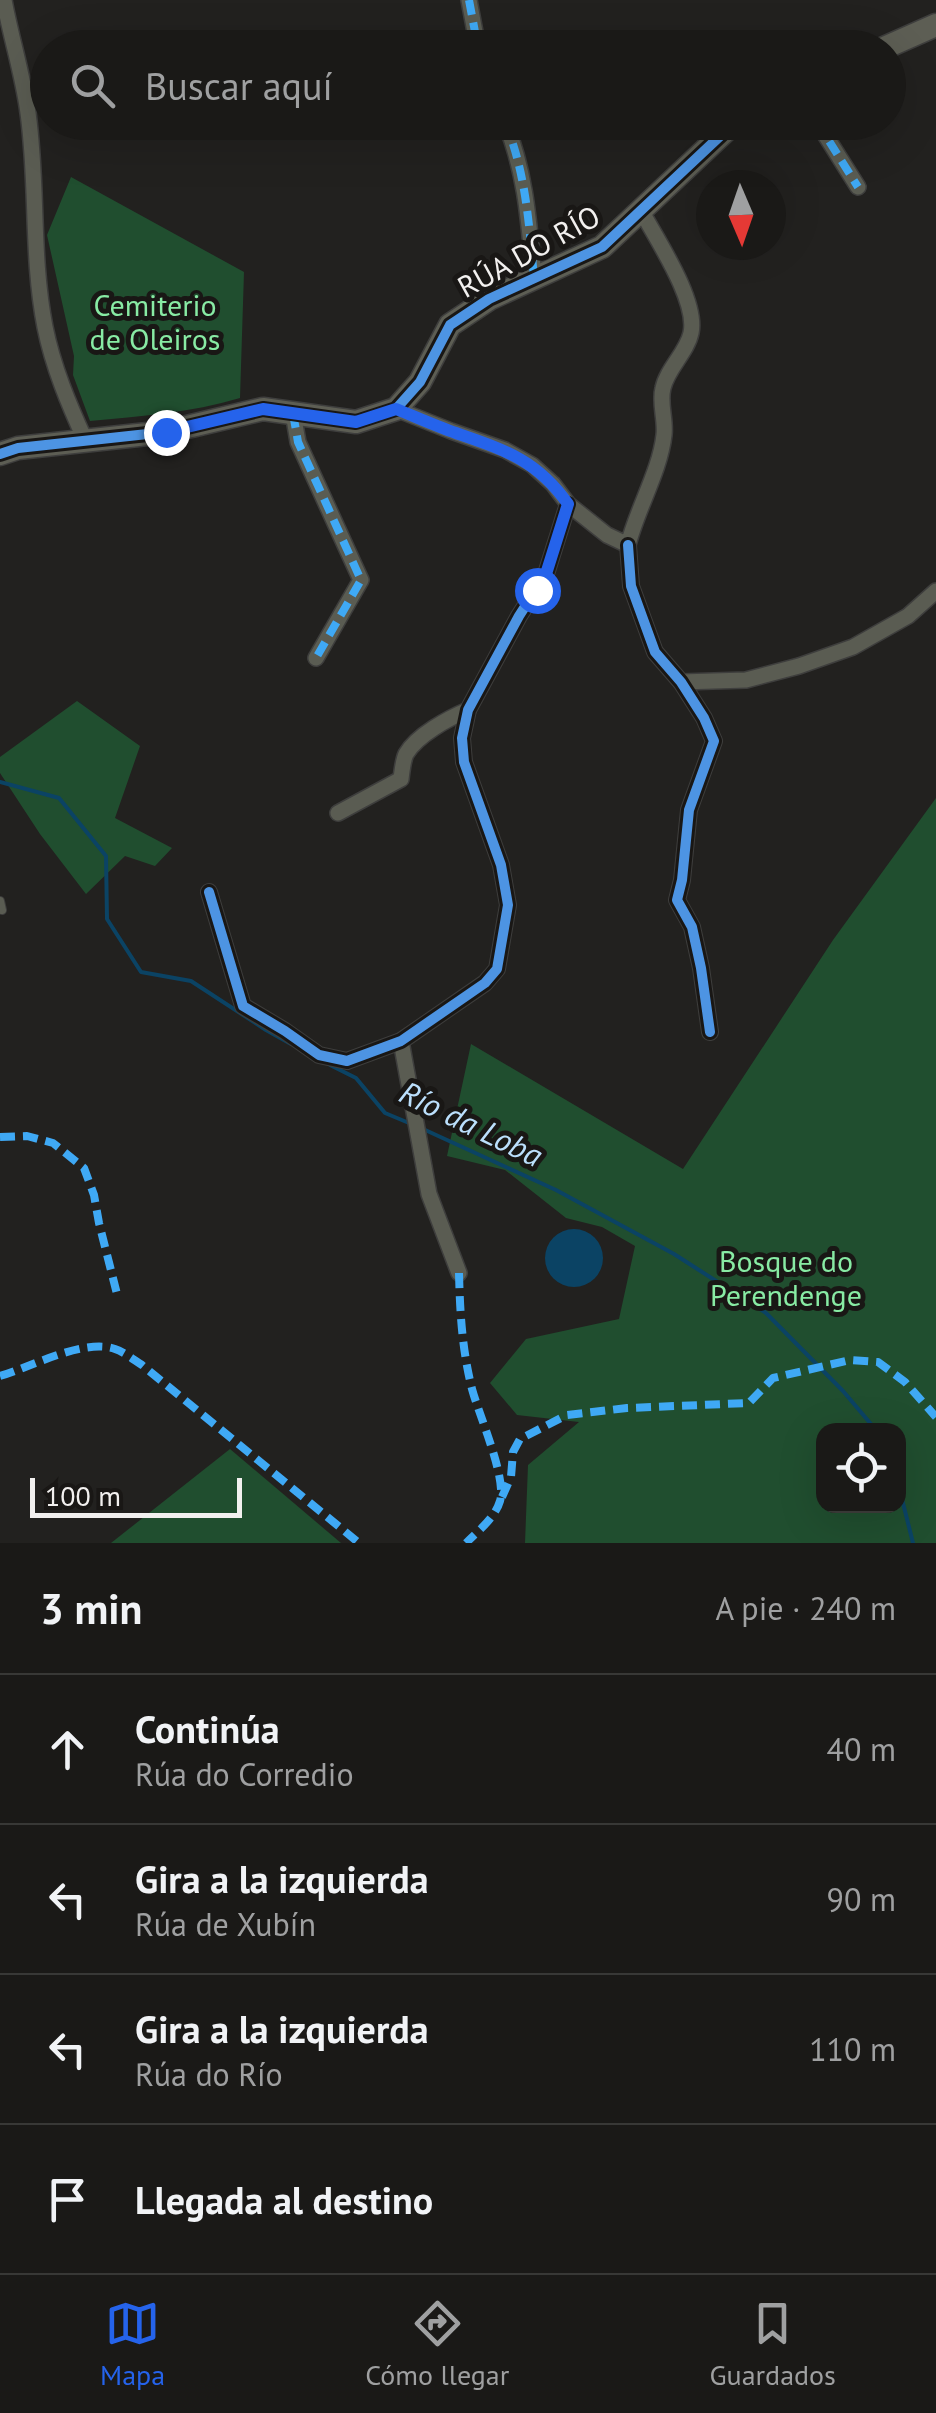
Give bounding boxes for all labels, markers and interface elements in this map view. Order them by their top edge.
search box [30,30,906,140]
icon: search [65,58,120,113]
text: Buscar aquí [145,61,333,110]
north arrow [696,170,786,260]
street label: RÚA DO RÍO [450,196,606,306]
park label: Cemiterio de Oleiros [90,285,220,358]
route end [144,410,190,456]
route start [515,568,561,614]
water label: Río da Loba [393,1071,550,1176]
park label: Bosque do Perendenge [710,1241,862,1314]
map controls [816,1423,906,1513]
button: locate [816,1423,906,1513]
scale bar [30,1473,242,1518]
text: 100 m [45,1477,121,1514]
text: 3 min [40,1581,142,1636]
text: A pie · 240 m [715,1587,896,1629]
text: Continúa [135,1704,279,1753]
icon: ahead [40,1722,95,1777]
text: 40 m [827,1728,896,1770]
text: Rúa do Corredio [135,1753,354,1795]
text: Gira a la izquierda [135,1854,429,1903]
icon: left [40,1872,95,1927]
text: 90 m [827,1878,896,1920]
text: Rúa de Xubín [135,1903,316,1945]
text: Gira a la izquierda [135,2004,429,2053]
icon: left [40,2022,95,2077]
text: 110 m [809,2028,896,2070]
text: Rúa do Río [135,2053,283,2095]
icon: arrive [40,2172,95,2227]
text: Llegada al destino [135,2175,433,2224]
tab: Mapa [100,2296,165,2393]
tab: Cómo llegar [365,2296,509,2393]
tab: Guardados [709,2296,836,2393]

